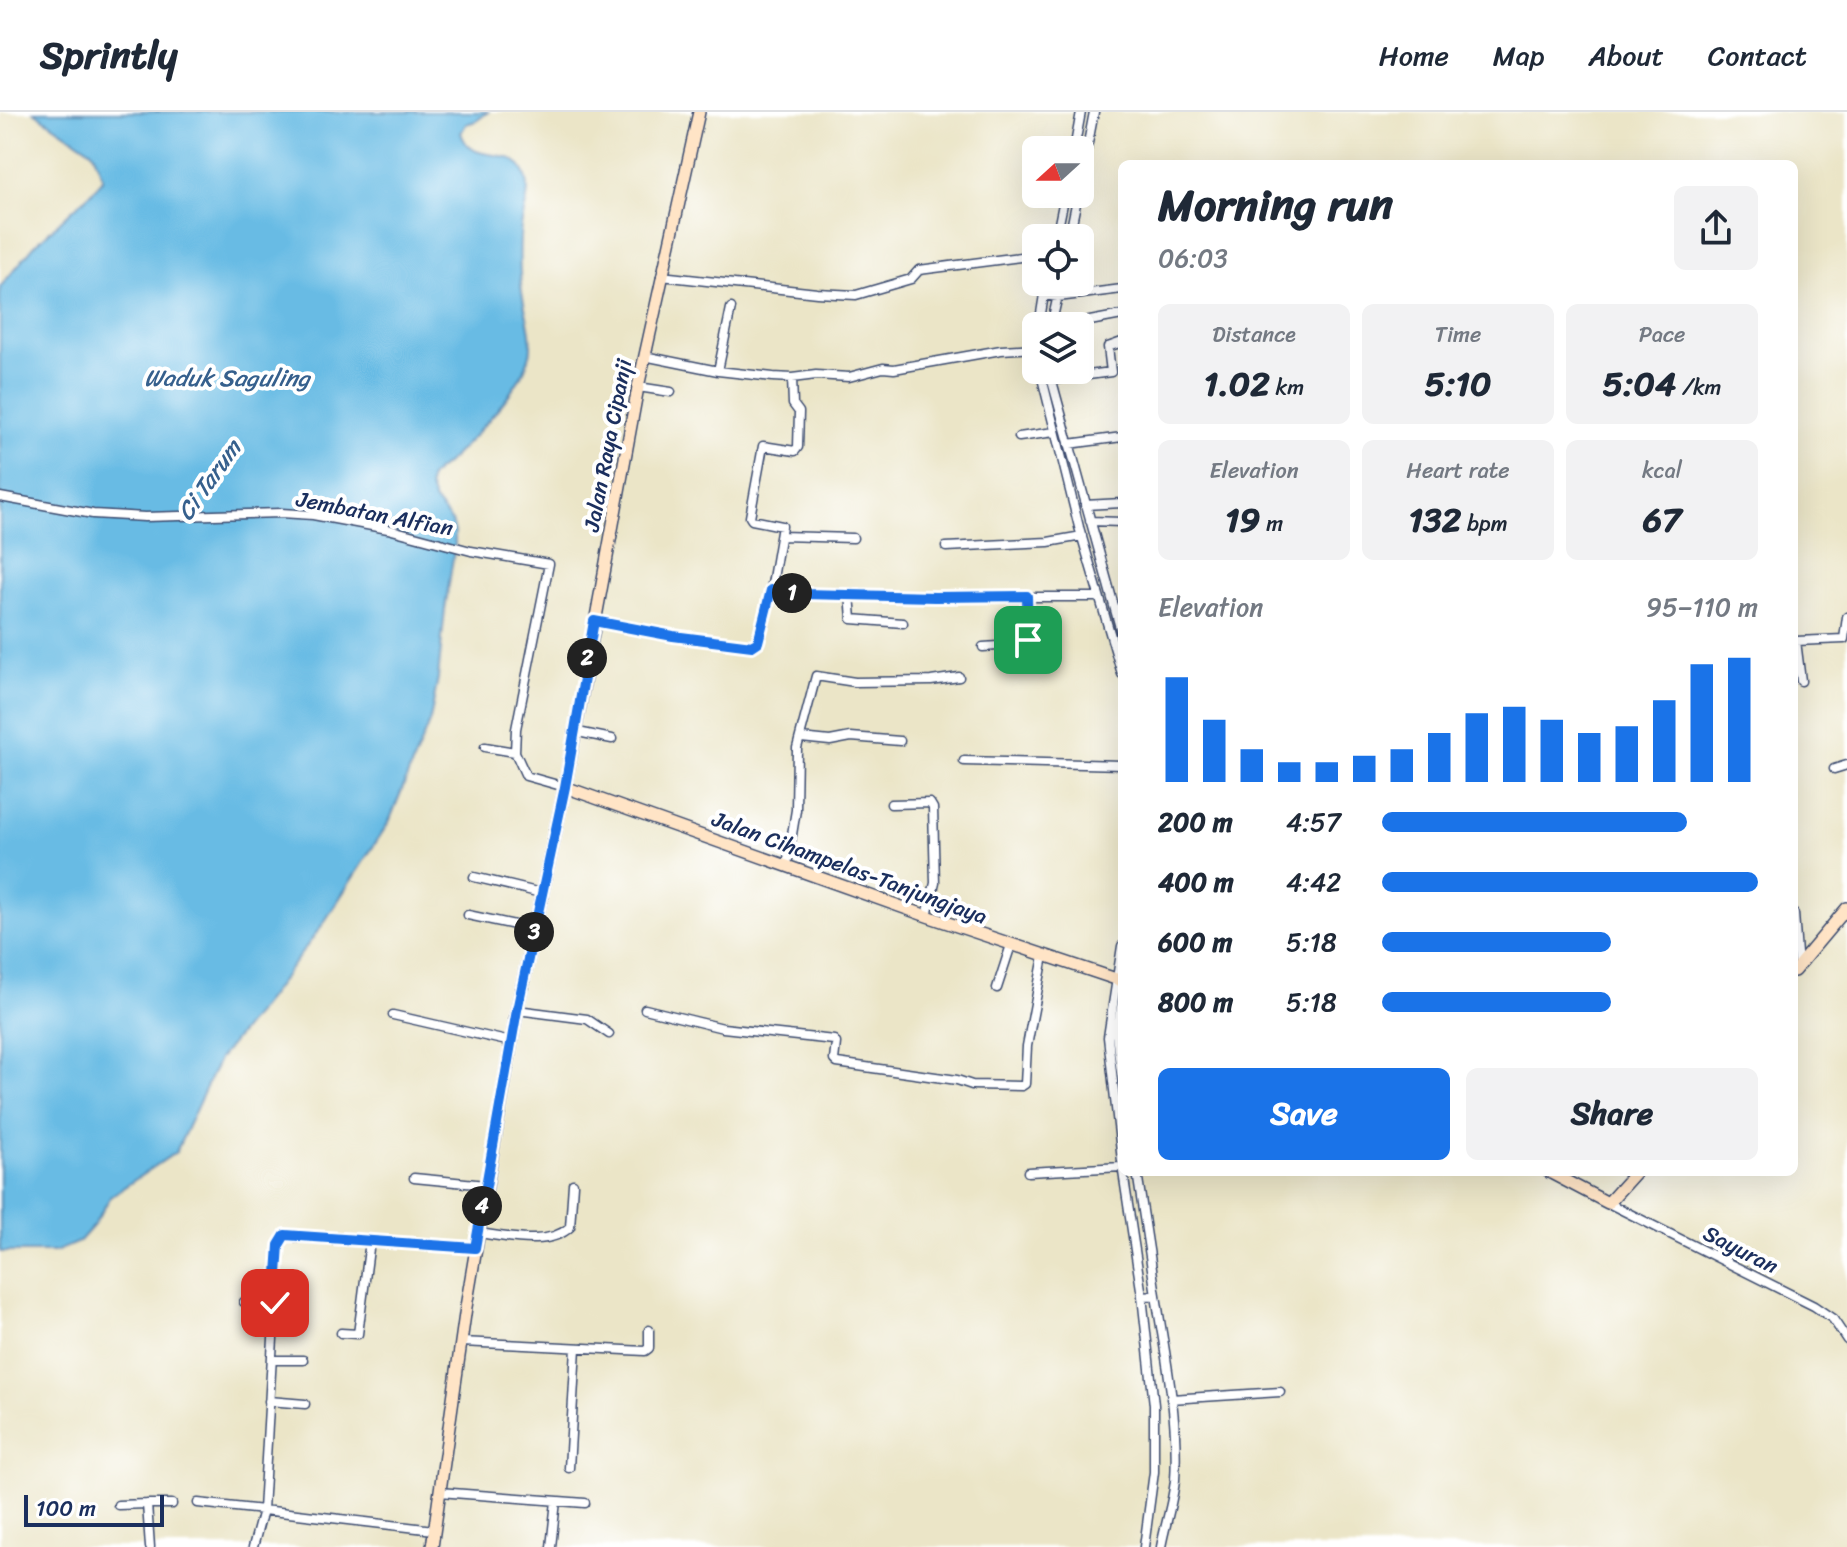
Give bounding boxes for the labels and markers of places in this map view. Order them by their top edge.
pin: 1 [772,573,812,613]
pin [994,606,1062,674]
pin: 2 [567,638,607,678]
pin: 3 [514,912,554,952]
pin: 4 [462,1186,502,1226]
pin [241,1269,309,1337]

